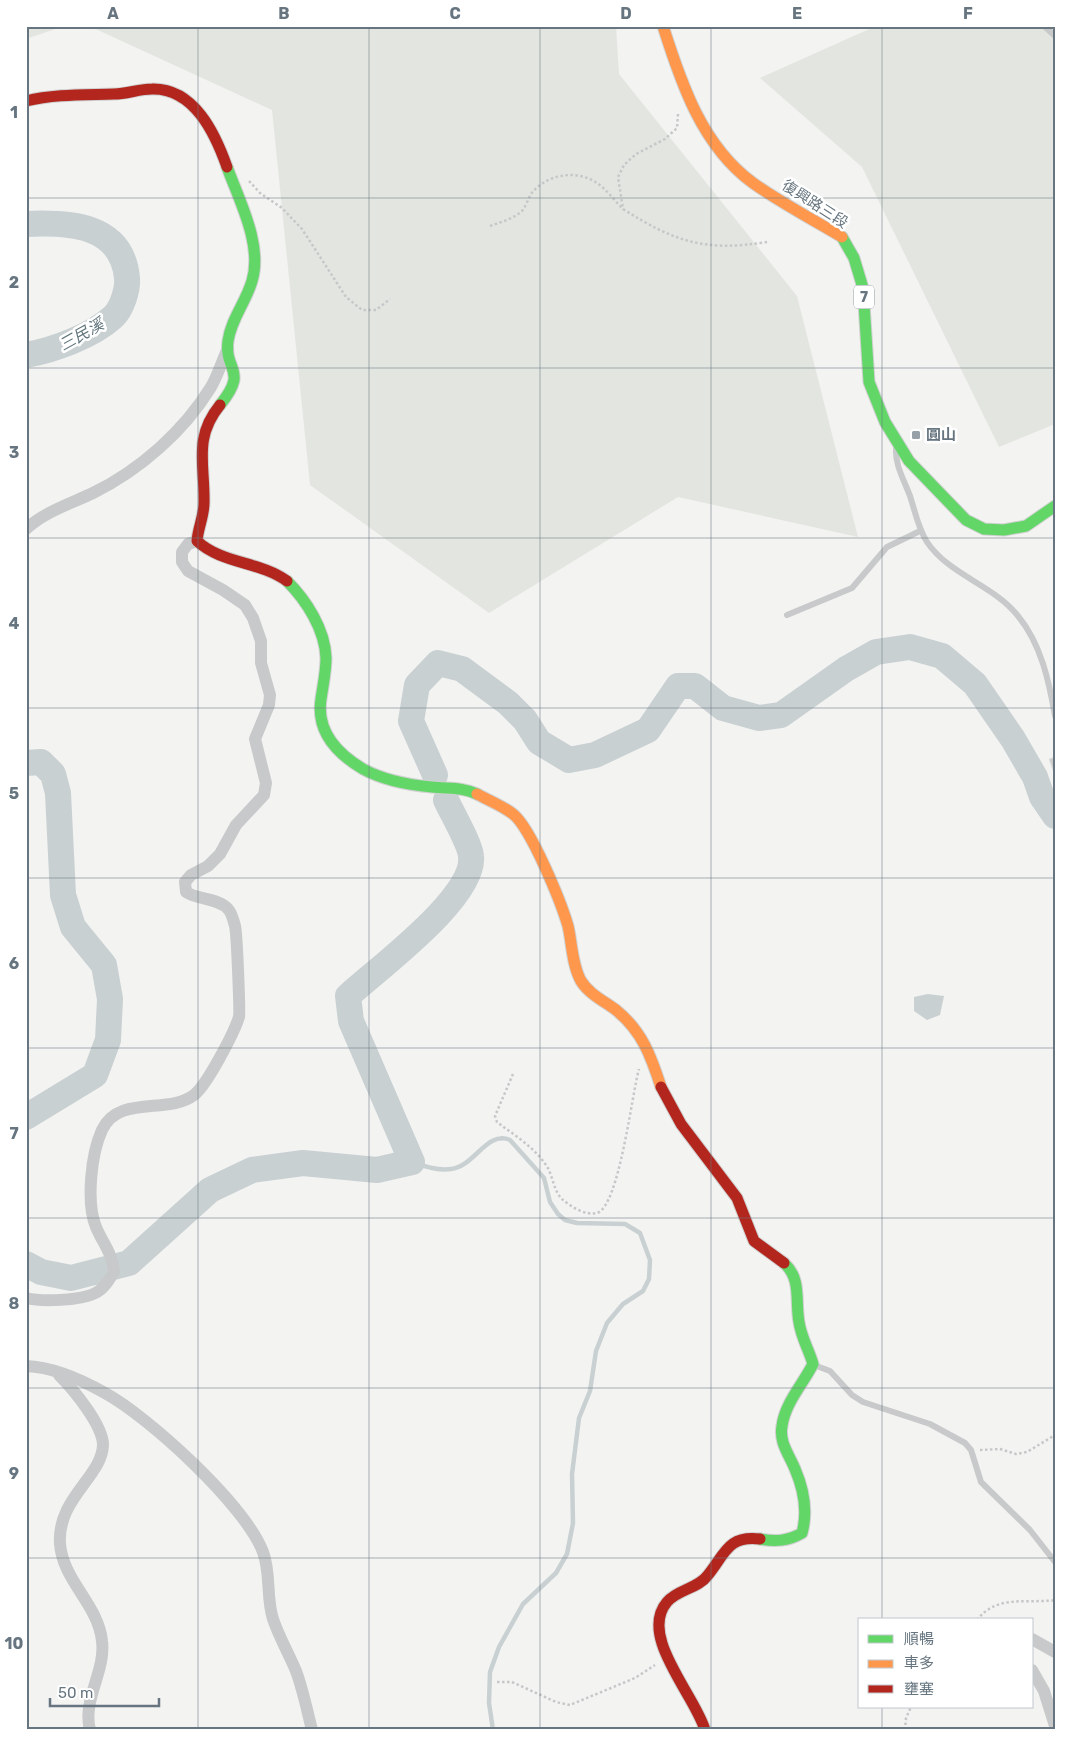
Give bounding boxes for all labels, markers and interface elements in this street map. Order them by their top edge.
text: A [107,4,119,23]
text: B [278,4,290,23]
text: C [449,4,461,23]
text: D [620,4,632,23]
text: E [792,4,802,23]
text: F [963,4,973,23]
text: 1 [10,103,18,122]
street label: 復興路三段 [779,176,851,232]
text: 2 [9,273,19,292]
road number: 7 [854,286,874,308]
water label: 三民溪 [56,314,109,354]
place label: 圓山 [926,426,956,444]
marker: 圓山 [910,429,922,441]
text: 3 [9,443,19,462]
text: 4 [9,614,20,633]
text: 5 [9,784,19,803]
text: 6 [9,954,19,973]
text: 7 [9,1124,19,1143]
text: 8 [9,1294,20,1313]
text: 9 [9,1464,19,1483]
legend [858,1618,1034,1708]
text: 順暢 [904,1630,934,1648]
text: 10 [5,1634,24,1653]
text: 車多 [904,1654,934,1672]
scale bar [50,1676,159,1708]
text: 壅塞 [904,1680,934,1698]
text: 50 m [58,1684,93,1702]

